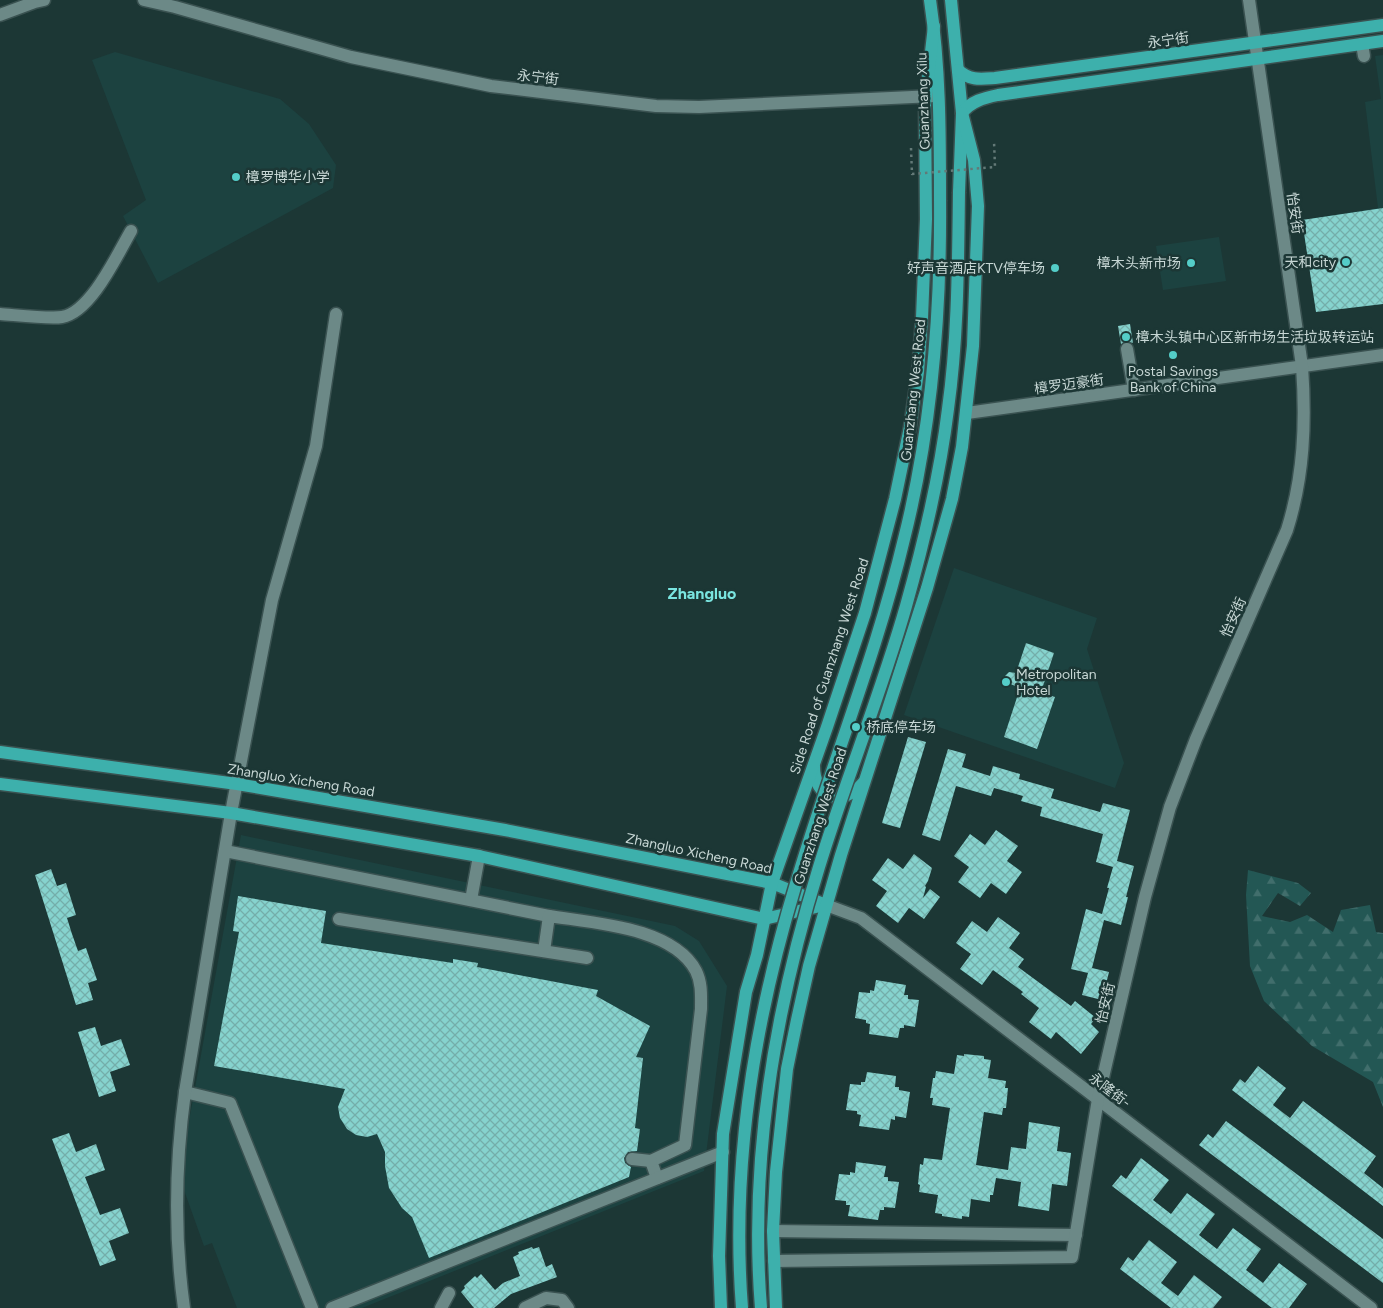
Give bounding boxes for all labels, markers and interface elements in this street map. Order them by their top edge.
street label: 永宁街 [1146,29,1190,52]
street label: Guanzhang Xilu [913,52,934,150]
street label: 永宁街 [516,67,560,88]
place label: 樟罗博华小学 [246,169,330,186]
marker: 樟罗博华小学 [230,171,242,183]
street label: 怡安街 [1283,191,1306,235]
place label: 天和city [1285,254,1337,271]
place label: 樟木头新市场 [1097,255,1181,272]
marker: 天和city [1340,256,1352,268]
marker: 樟木头新市场 [1185,257,1197,269]
place label: 好声音酒店KTV停车场 [907,260,1045,277]
marker: 好声音酒店KTV停车场 [1049,262,1061,274]
street label: Guanzhang West Road [898,318,929,462]
place label: 樟木头镇中心区新市场生活垃圾转运站 [1136,329,1374,346]
marker: 樟木头镇中心区新市场生活垃圾转运站 [1120,331,1132,343]
marker: Postal Savings Bank of China [1167,349,1179,361]
place label: Postal Savings Bank of China [1128,363,1218,396]
street label: 樟罗迈豪街 [1033,371,1105,398]
street label: Side Road of Guanzhang West Road [786,556,873,776]
district label: Zhangluo [668,584,736,603]
street label: 怡安街 [1217,595,1250,640]
place label: Metropolitan Hotel [1016,666,1097,699]
marker: Metropolitan Hotel [1000,676,1012,688]
place label: 桥底停车场 [866,719,936,736]
marker: 桥底停车场 [850,721,862,733]
street label: Guanzhang West Road [790,746,851,887]
street label: Zhangluo Xicheng Road [226,760,376,801]
street label: Zhangluo Xicheng Road [624,830,774,877]
street label: 怡安街 [1092,981,1118,1025]
street label: 永隆街- [1085,1069,1134,1112]

